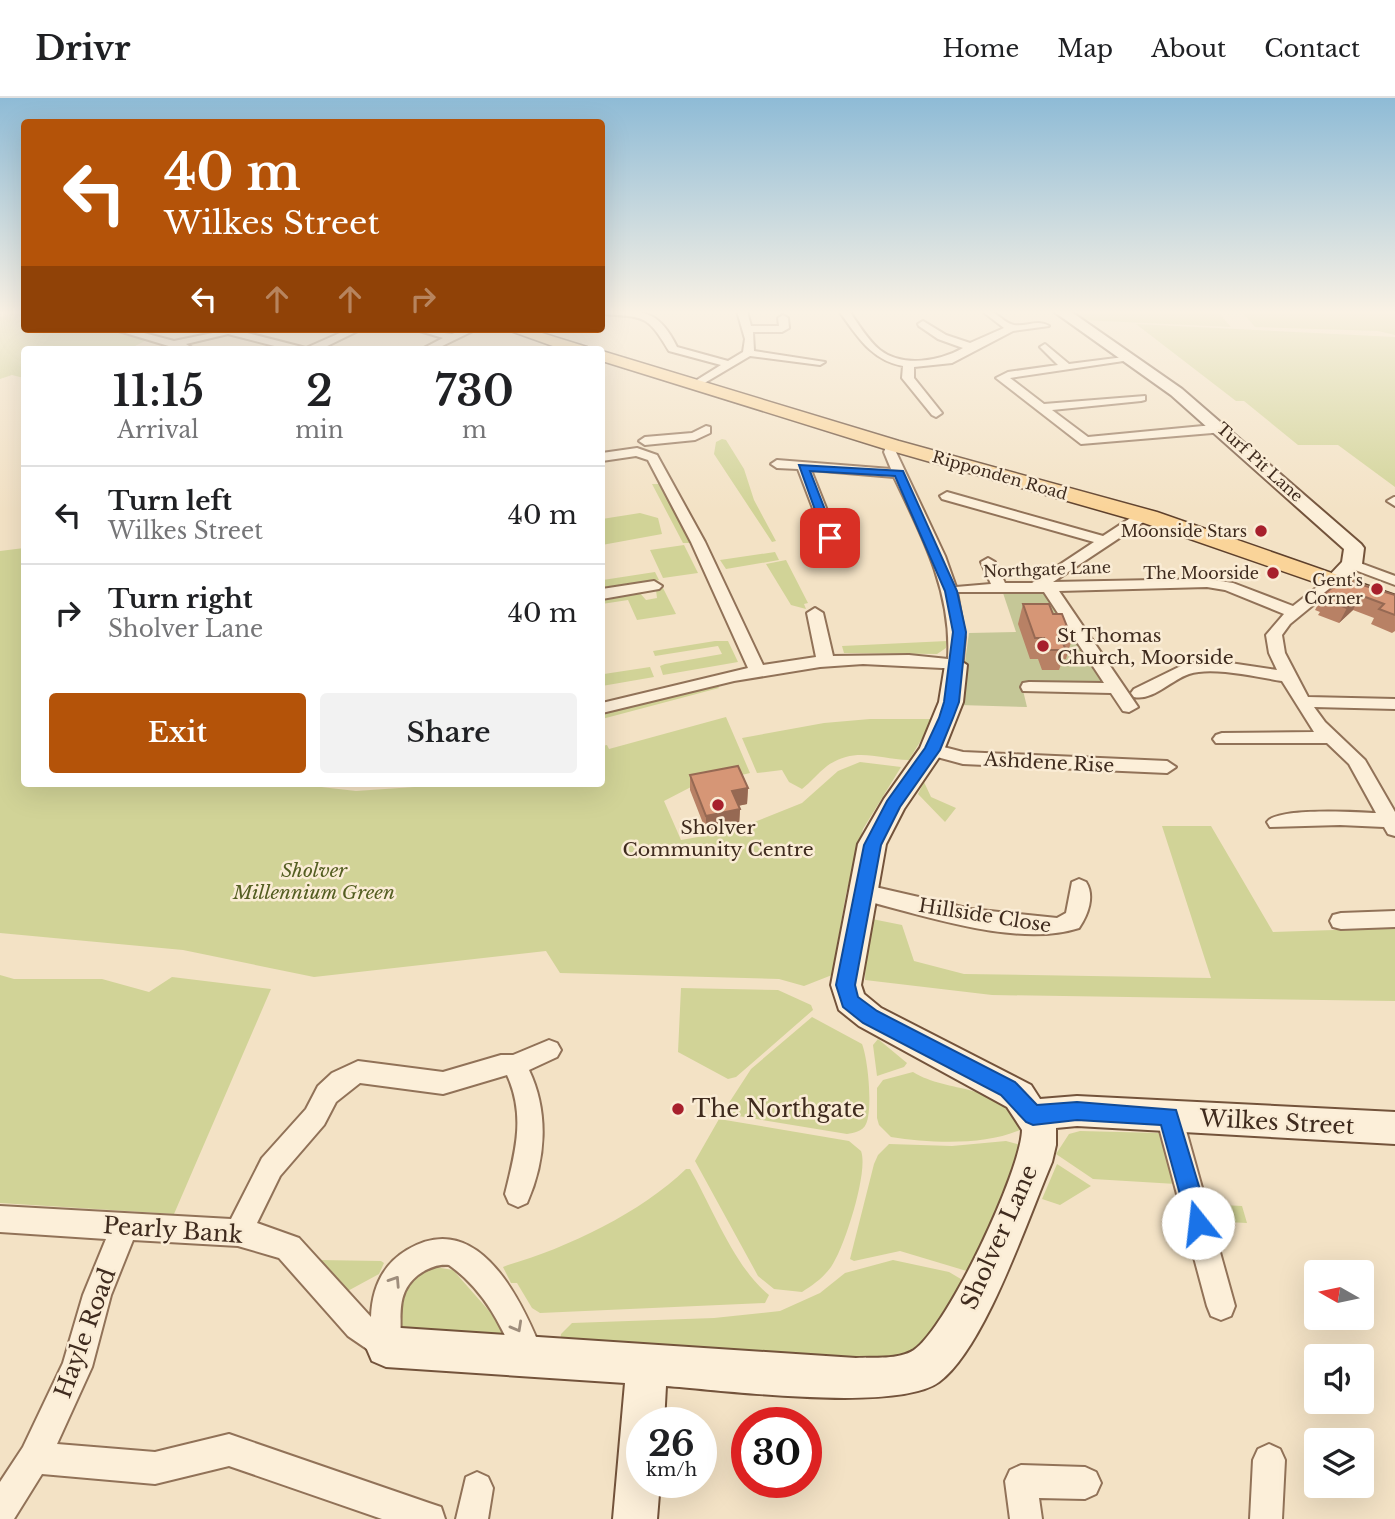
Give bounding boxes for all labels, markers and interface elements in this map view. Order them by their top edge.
text: Drivr [35,28,130,69]
text: Home [943,34,1019,63]
text: Map [1057,34,1113,63]
text: About [1151,34,1226,63]
text: Contact [1264,34,1360,63]
text: 40 m [164,142,301,203]
icon: left [49,147,140,238]
text: Wilkes Street [164,203,380,243]
icon: left [185,280,223,318]
icon: ahead [258,280,296,318]
icon: ahead [331,280,369,318]
icon: right [404,280,442,318]
text: 11:15 [112,365,204,417]
text: 2 [306,365,333,417]
text: 730 [435,365,514,417]
text: Arrival [117,416,199,444]
text: min [295,416,344,444]
text: m [462,416,487,444]
street label: Turf Pit Lane [1213,418,1307,506]
street label: Ripponden Road [930,446,1070,504]
text: Turn left [108,485,232,517]
icon: left [49,496,87,534]
text: 40 m [508,499,577,531]
pin [800,508,860,568]
text: Wilkes Street [108,517,263,545]
icon: arrive [811,519,849,557]
place label: Moonside Stars [1121,521,1247,541]
marker: Moonside Stars [1253,523,1269,539]
street label: Northgate Lane [983,557,1111,581]
place label: The Moorside [1143,563,1259,583]
marker: The Moorside [1265,565,1281,581]
place label: Gent's Corner [1304,570,1363,608]
marker: Gent's Corner [1369,581,1385,597]
text: Turn right [108,583,253,615]
icon: right [49,594,87,632]
text: 40 m [508,597,577,629]
text: Sholver Lane [108,615,263,643]
place label: St Thomas Church, Moorside [1057,624,1234,669]
marker: St Thomas Church, Moorside [1035,638,1051,654]
button: Exit [49,693,306,773]
button: Share [320,693,577,773]
street label: Ashdene Rise [982,748,1115,777]
marker: Sholver Community Centre [710,797,726,813]
place label: Sholver Community Centre [622,816,814,861]
park label: Sholver Millennium Green [232,859,395,904]
street label: Hillside Close [917,894,1053,937]
place label: The Northgate [692,1095,865,1123]
marker: The Northgate [670,1101,686,1117]
street label: Wilkes Street [1198,1104,1355,1140]
street label: Sholver Lane [955,1160,1043,1314]
position arrow [1161,1186,1235,1260]
street label: Pearly Bank [102,1211,245,1249]
north arrow [1304,1260,1374,1330]
map controls [1304,1260,1374,1498]
street label: Hayle Road [49,1264,121,1402]
one-way arrow [386,1276,399,1289]
one-way arrow [509,1320,522,1333]
button: sound [1304,1344,1374,1414]
speed limit sign: 30 [731,1407,822,1498]
text: 26 [648,1422,695,1465]
button: layers [1304,1428,1374,1498]
text: km/h [646,1459,697,1481]

